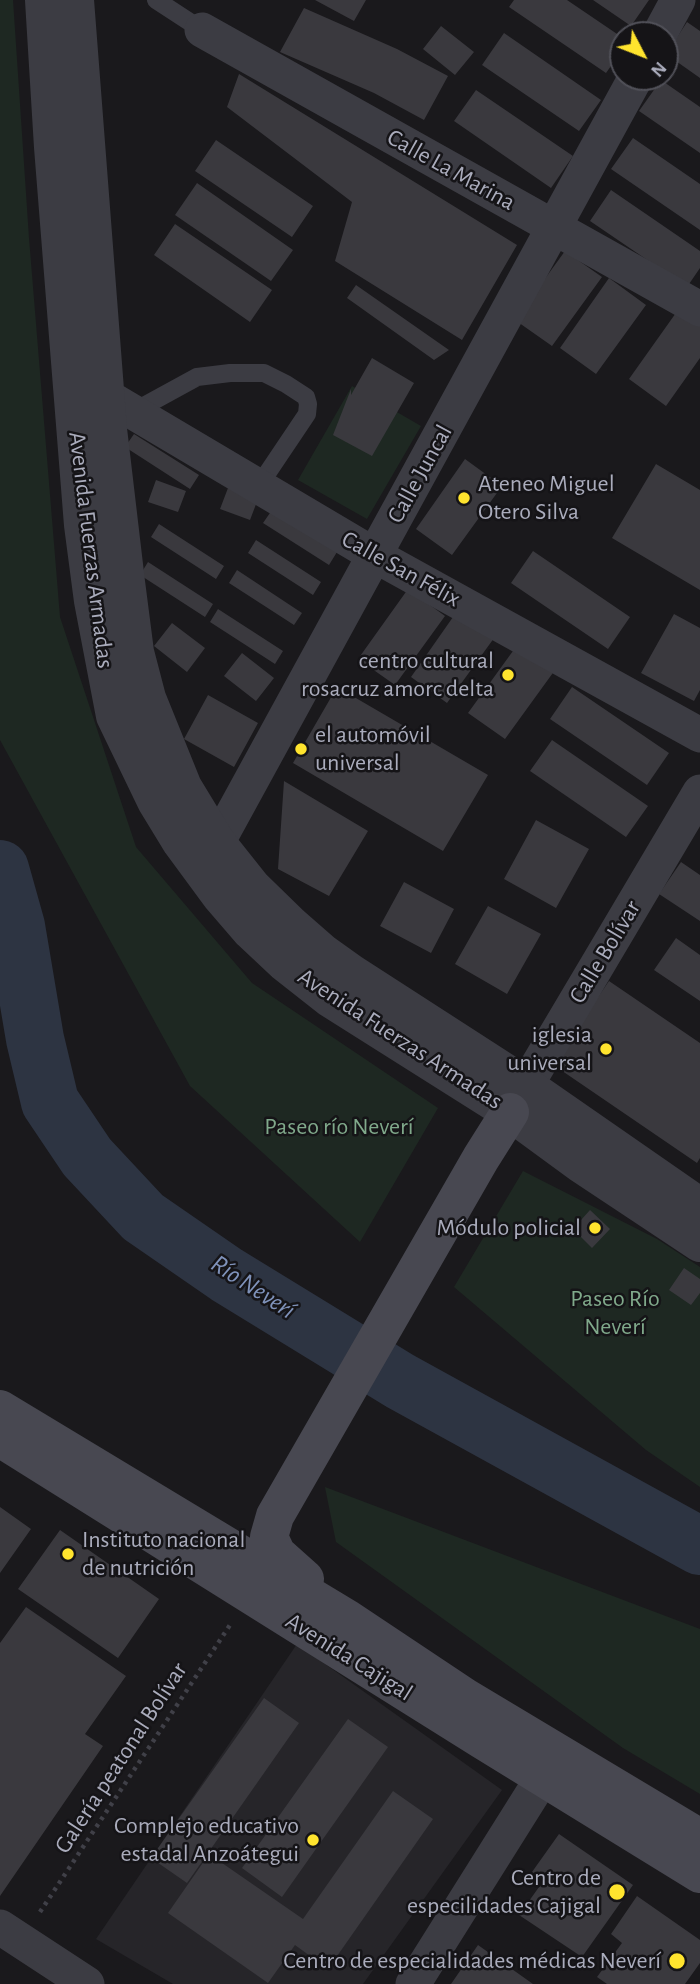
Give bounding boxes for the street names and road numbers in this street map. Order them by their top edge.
street label: Calle La Marina [382,123,520,217]
street label: Calle Juncal [381,420,459,528]
street label: Avenida Fuerzas Armadas [62,430,120,670]
street label: Calle San Félix [337,525,465,613]
street label: Calle Bolívar [563,895,647,1009]
street label: Avenida Fuerzas Armadas [292,962,508,1116]
street label: Avenida Cajigal [280,1607,418,1707]
street label: Galería peatonal Bolívar [48,1657,194,1859]

